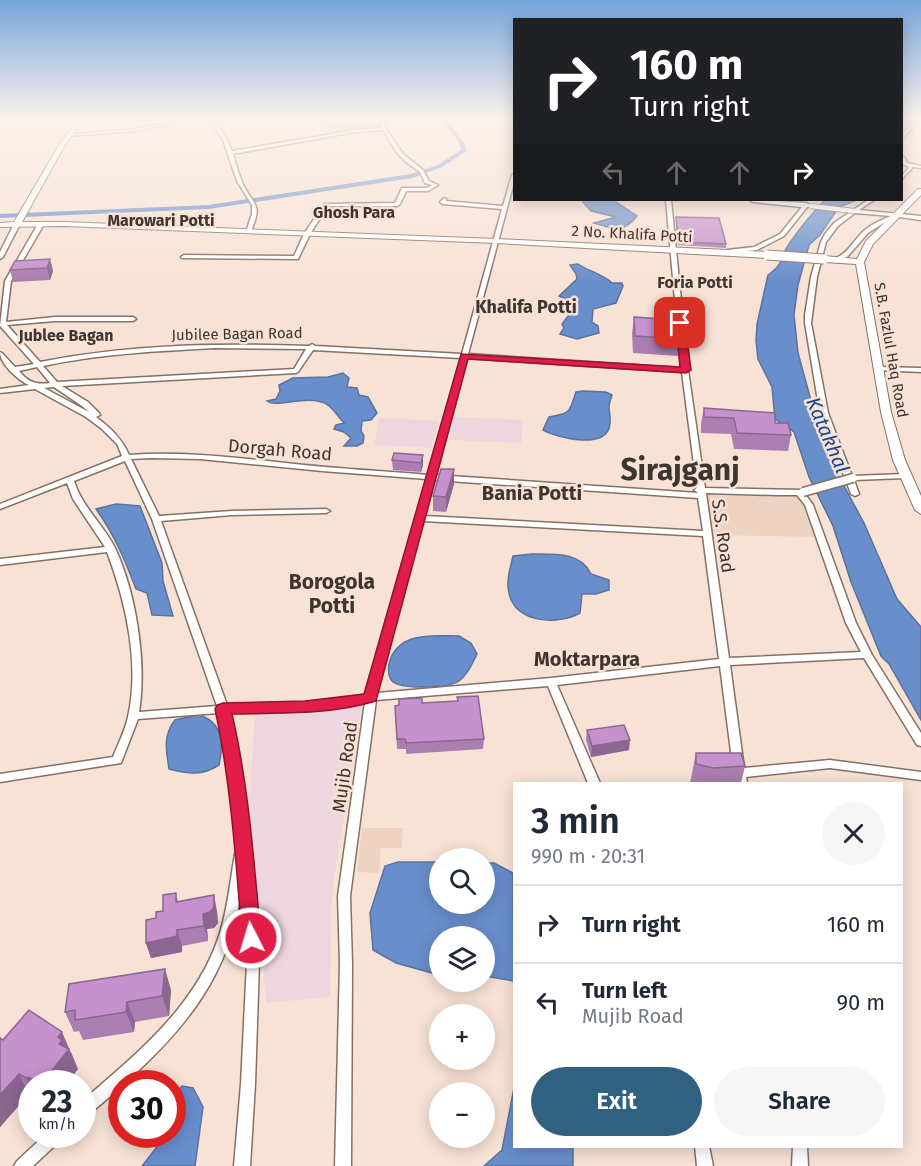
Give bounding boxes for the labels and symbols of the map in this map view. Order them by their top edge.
district label: Ghosh Para [313,203,395,222]
district label: Marowari Potti [107,211,215,230]
street label: 2 No. Khalifa Potti [571,222,693,246]
district label: Foria Potti [657,273,733,292]
street label: S.B. Fazlul Haq Road [870,281,912,419]
district label: Khalifa Potti [475,296,577,318]
pin [654,297,705,348]
street label: Jubilee Bagan Road [171,324,303,344]
district label: Jublee Bagan [18,326,113,345]
water label: Katakhal [801,393,855,477]
street label: Dorgah Road [227,434,333,466]
district label: Sirajganj [620,452,740,488]
district label: Bania Potti [482,481,582,505]
street label: S.S. Road [707,498,739,574]
district label: Borogola Potti [289,569,375,619]
district label: Moktarpara [534,647,640,671]
street label: Mujib Road [328,720,362,814]
position arrow [219,906,283,970]
speed limit sign: 30 [108,1070,186,1148]

